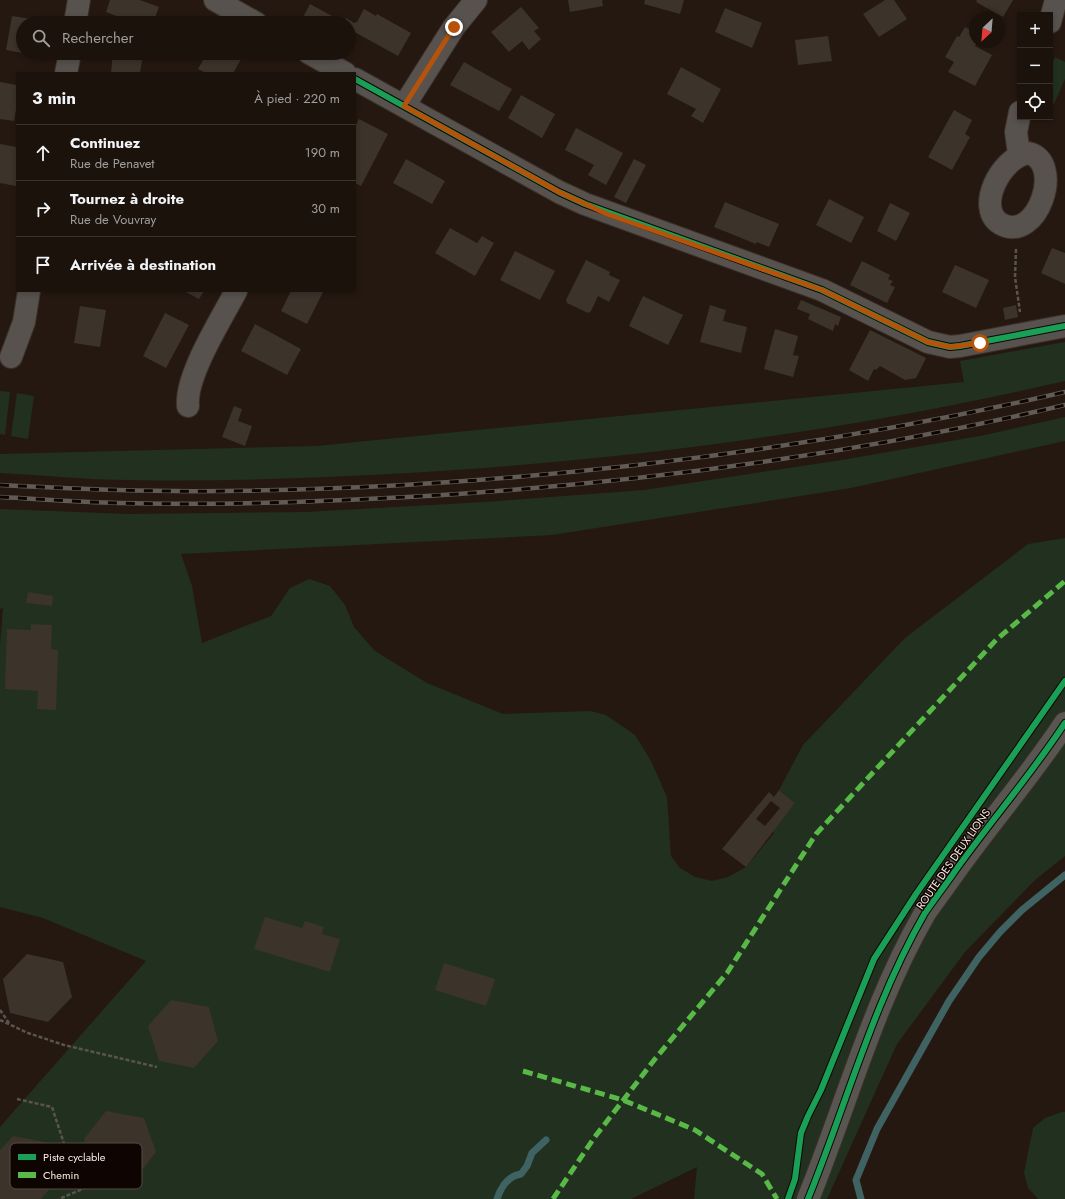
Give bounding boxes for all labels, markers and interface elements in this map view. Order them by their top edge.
north arrow [969,12,1005,48]
map controls [1017,12,1053,120]
button: + [1017,12,1053,48]
search box [16,16,356,60]
route end [445,18,463,36]
icon: search [30,27,52,49]
text: Rechercher [62,27,134,49]
button: − [1017,48,1053,84]
button: locate [1017,84,1053,120]
text: 3 min [32,86,76,110]
text: À pied · 220 m [254,89,340,108]
text: Continuez [70,132,140,154]
icon: ahead [32,142,54,164]
text: 190 m [305,143,340,162]
text: Rue de Penavet [70,154,155,173]
text: Tournez à droite [70,188,184,210]
icon: right [32,198,54,220]
text: 30 m [311,199,340,218]
text: Rue de Vouvray [70,210,156,229]
icon: arrive [32,254,54,276]
text: Arrivée à destination [70,254,216,276]
route start [971,334,989,352]
street label: ROUTE DES DEUX LIONS [912,805,994,913]
legend [10,1143,142,1189]
text: Piste cyclable [43,1149,106,1165]
text: Chemin [43,1167,79,1183]

